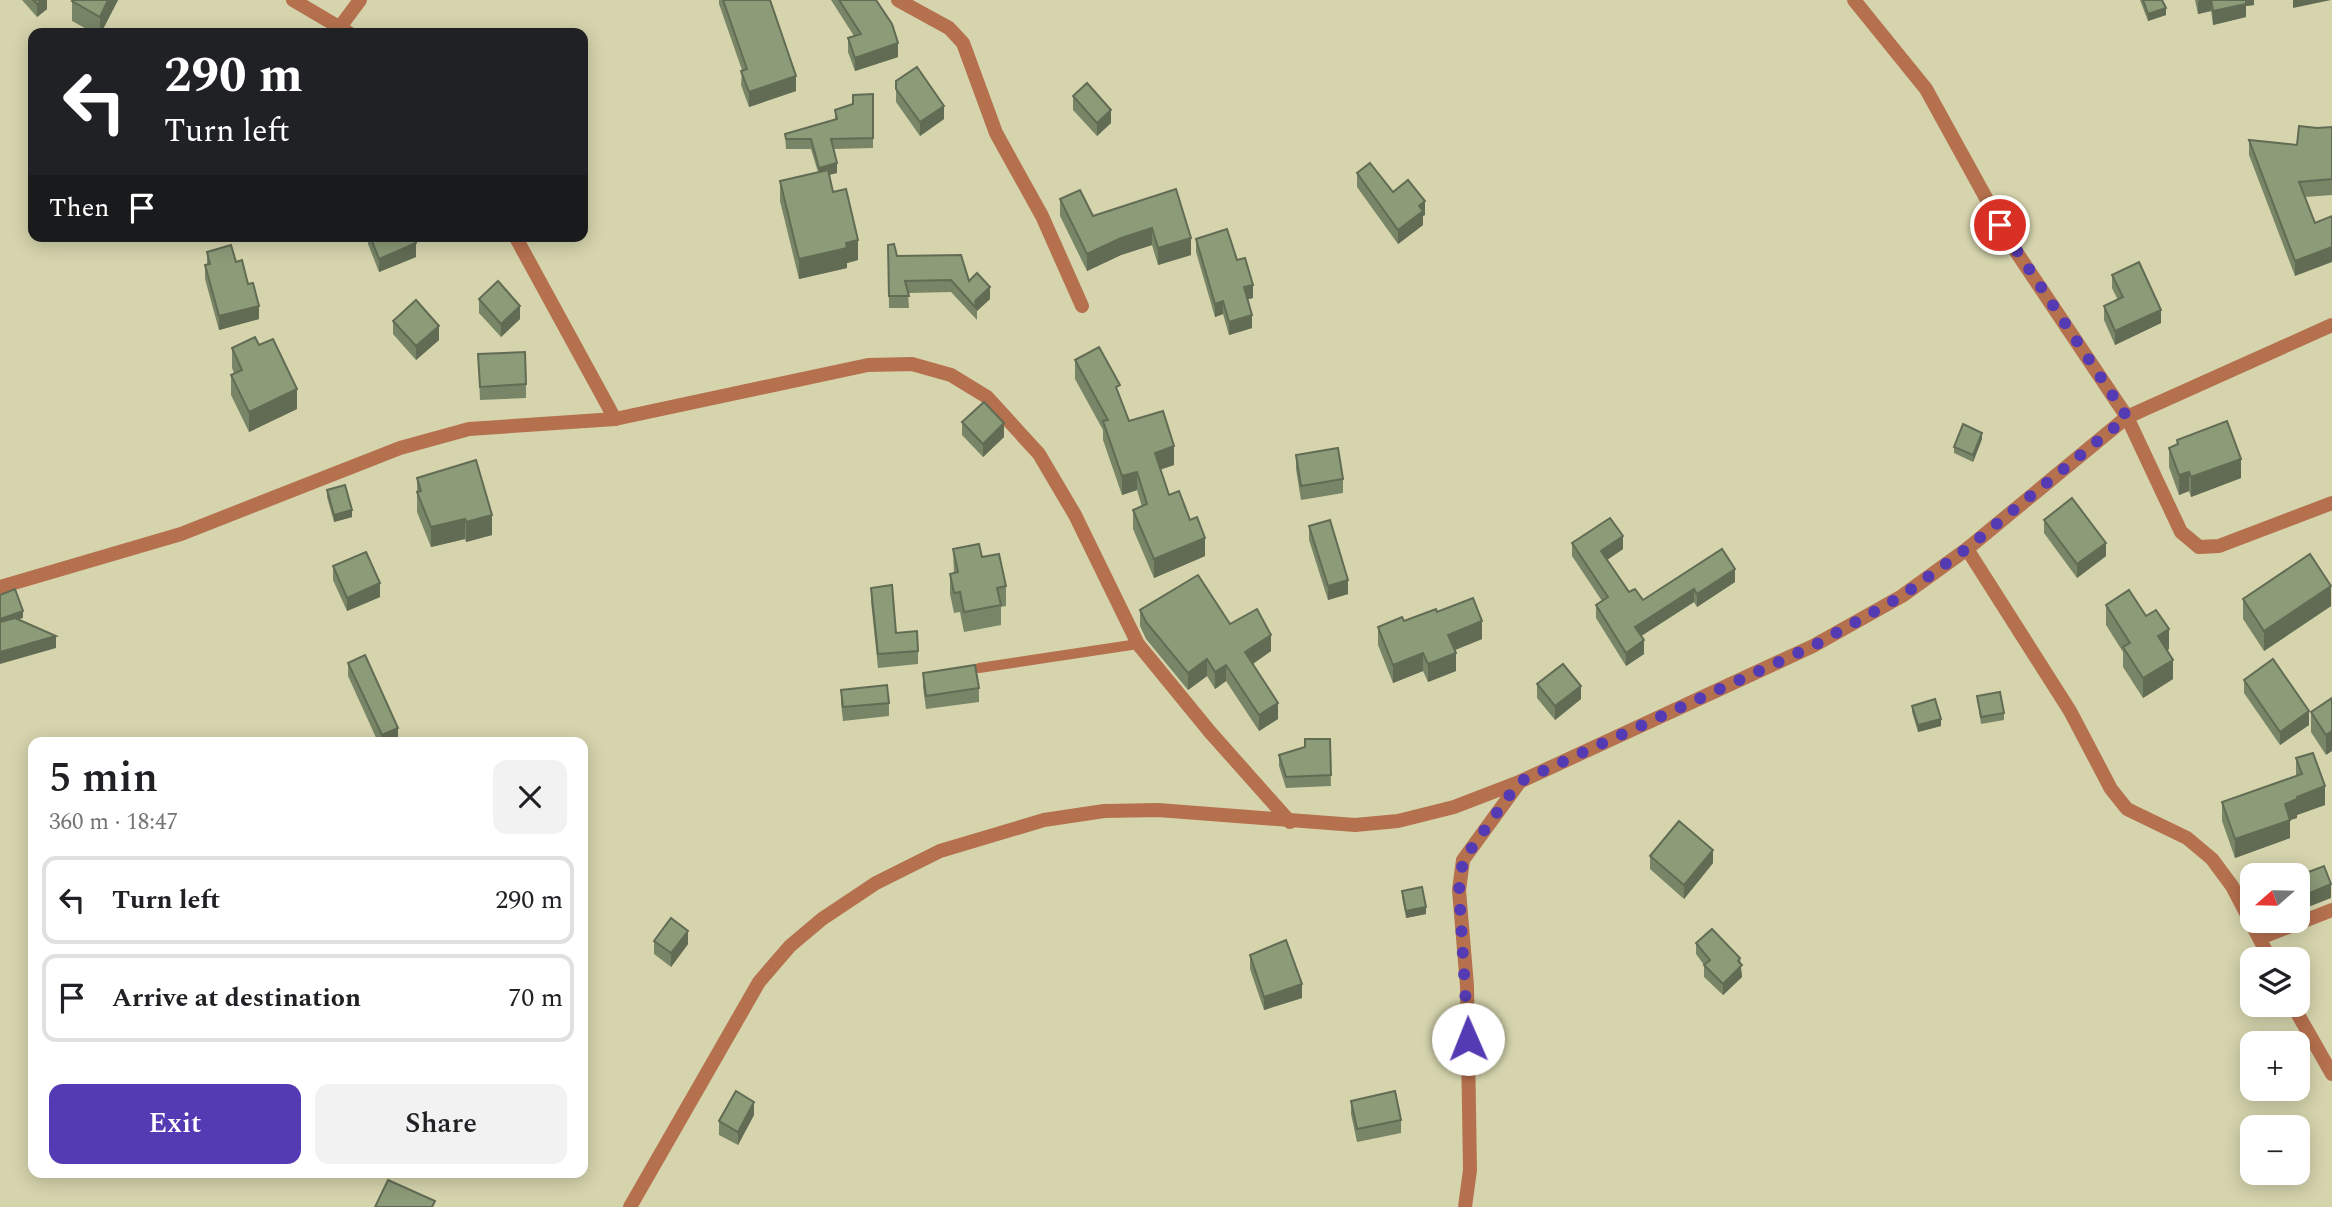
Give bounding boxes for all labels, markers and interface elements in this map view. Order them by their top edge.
text: 290 m [164,39,303,114]
icon: left [49,56,140,147]
text: Turn left [164,107,290,156]
text: Then [49,188,109,228]
icon: arrive [123,189,161,227]
pin [1970,195,2030,255]
icon: arrive [1981,206,2019,244]
text: 5 min [49,747,158,810]
button: close [493,760,567,834]
text: 360 m · 18:47 [49,805,178,840]
north arrow [2240,863,2310,933]
map controls [2240,863,2310,1185]
text: Turn left [112,880,220,920]
text: 290 m [495,880,563,920]
icon: left [53,881,91,919]
button: layers [2240,947,2310,1017]
text: Arrive at destination [112,978,361,1018]
text: 70 m [508,978,563,1018]
icon: arrive [53,979,91,1017]
position arrow [1431,1002,1505,1076]
button: + [2240,1031,2310,1101]
button: Exit [49,1084,301,1164]
button: Share [315,1084,567,1164]
button: − [2240,1115,2310,1185]

